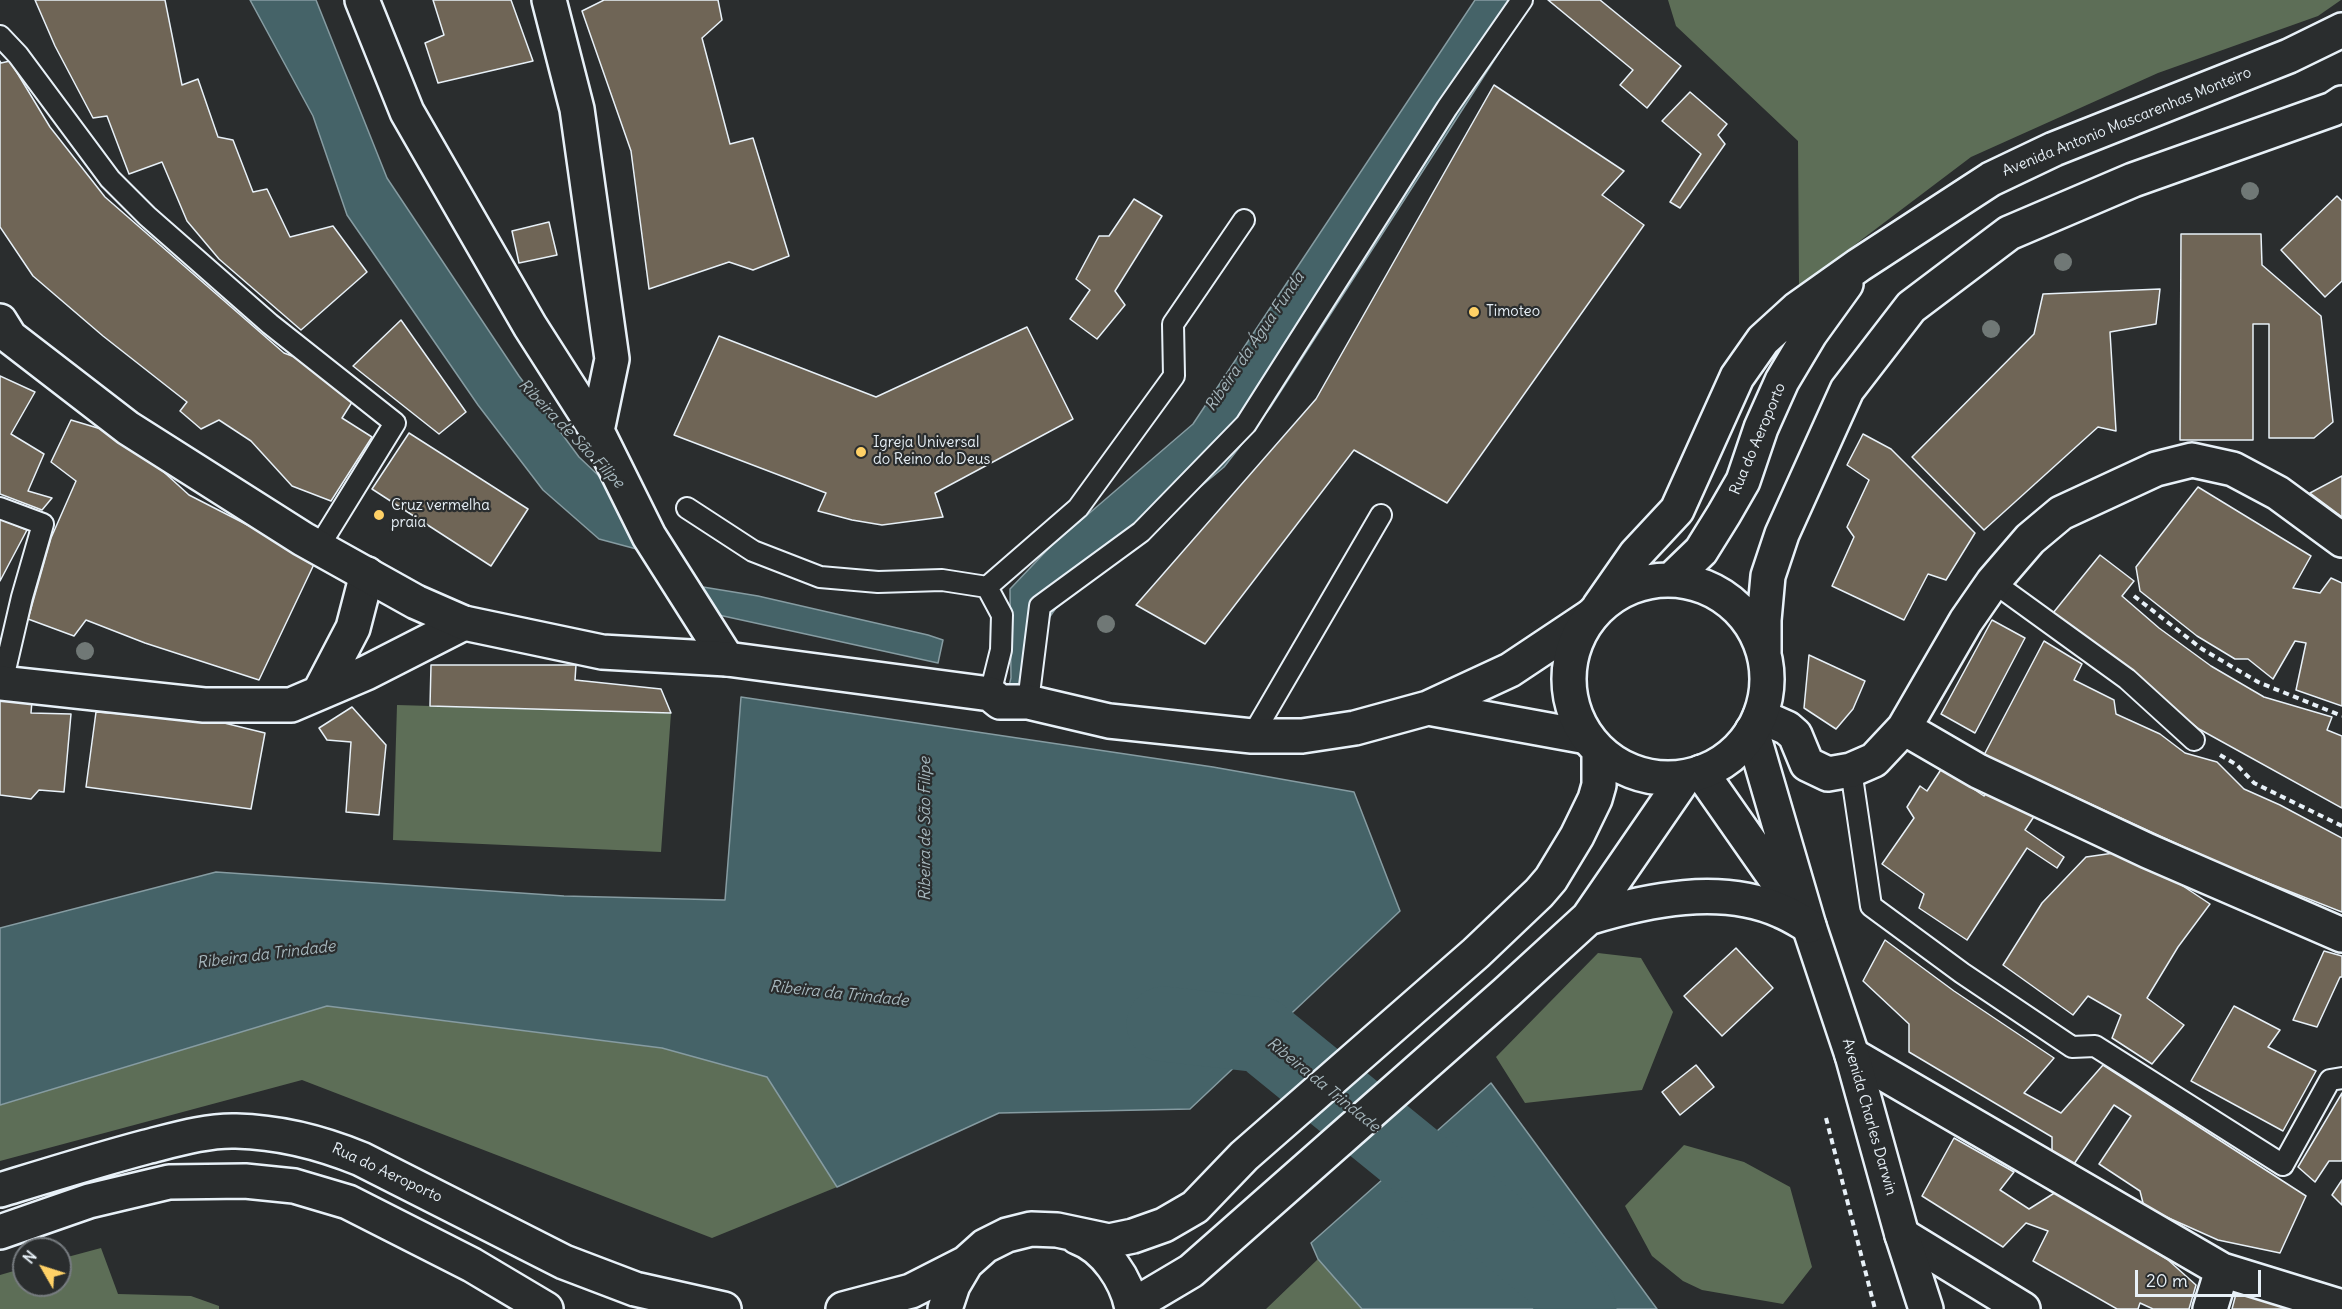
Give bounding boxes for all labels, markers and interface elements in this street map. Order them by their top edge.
street label: Avenida Antonio Mascarenhas Monteiro [2000,64,2254,180]
water label: Ribeira da Água Funda [1201,269,1309,415]
place label: Timoteo [1486,303,1540,321]
marker: Timoteo [1467,305,1481,319]
water label: Ribeira de São Filipe [514,375,628,493]
street label: Rua do Aeroporto [1726,380,1790,498]
place label: Igreja Universal do Reino do Deus [873,434,990,469]
marker: Igreja Universal do Reino do Deus [854,445,868,459]
place label: Cruz vermelha praia [391,497,490,532]
marker: Cruz vermelha praia [372,508,386,522]
water label: Ribeira de São Filipe [915,757,935,901]
water label: Ribeira da Trindade [196,937,336,973]
water label: Ribeira da Trindade [769,977,909,1011]
water label: Ribeira da Trindade [1263,1034,1383,1136]
street label: Avenida Charles Darwin [1838,1037,1900,1197]
street label: Rua do Aeroporto [329,1140,445,1206]
north arrow [12,1237,72,1297]
text: N [18,1246,41,1268]
scale bar [2138,1258,2264,1296]
text: 20 m [2146,1269,2188,1292]

